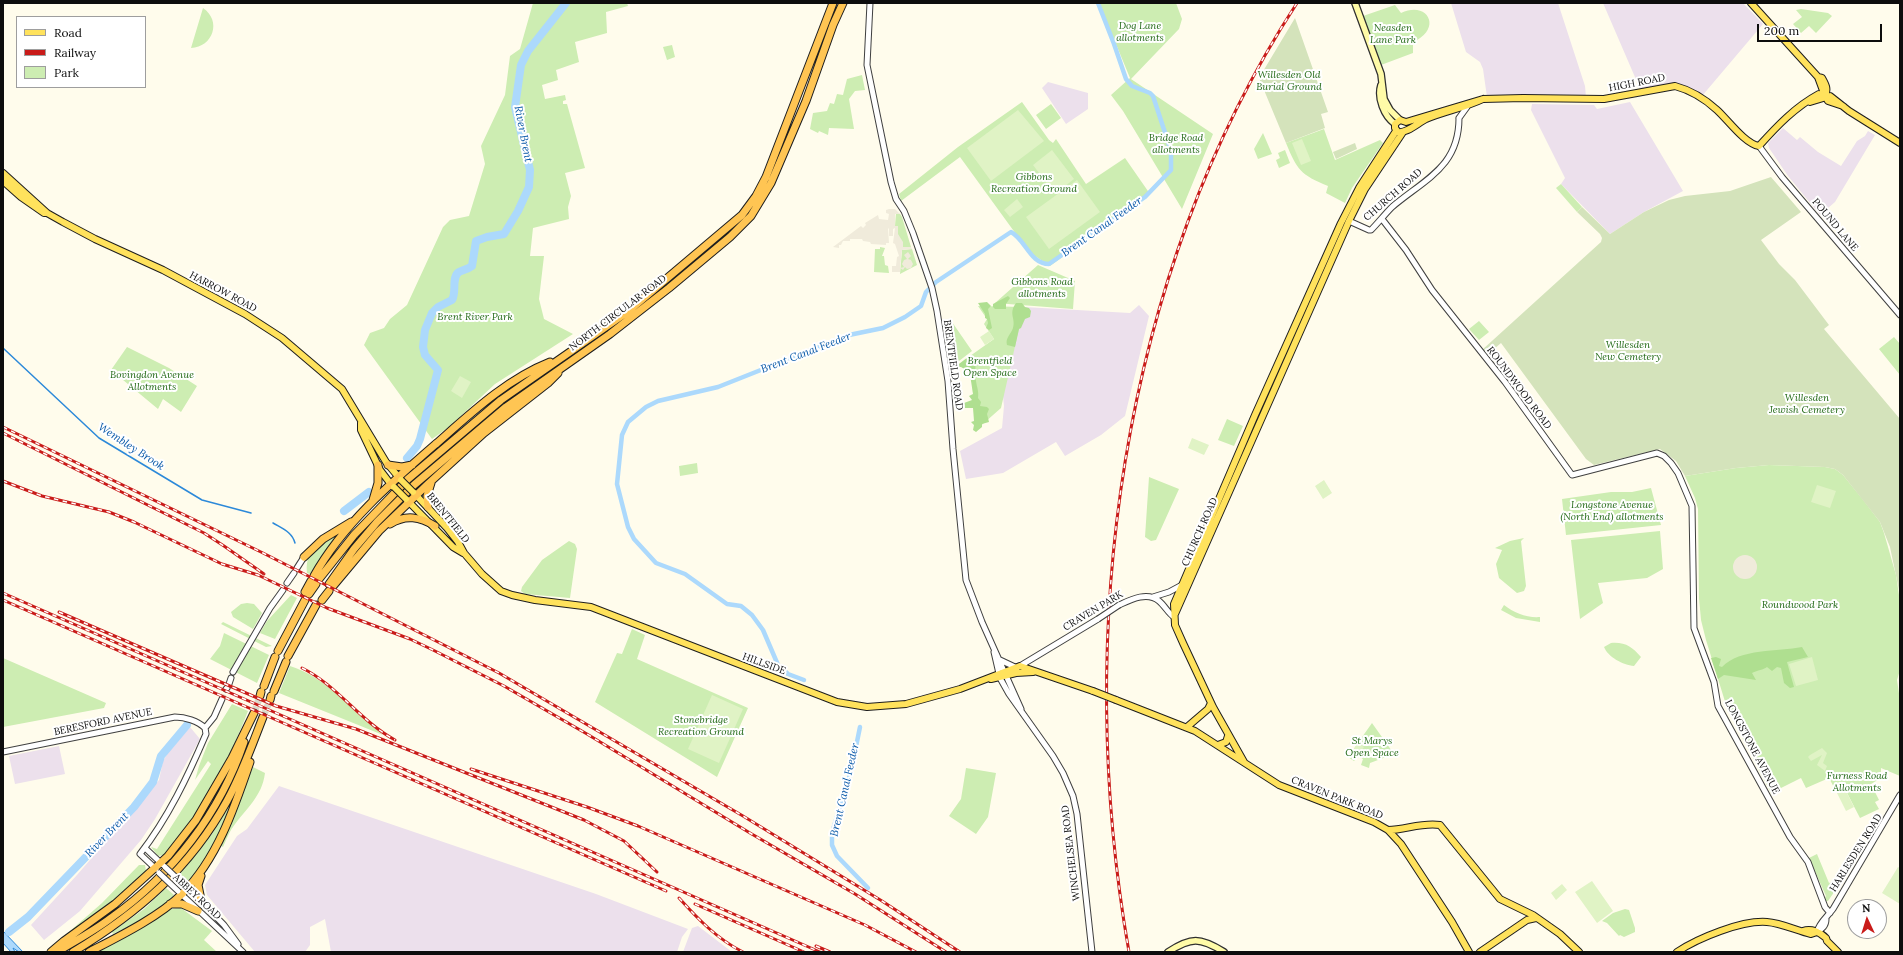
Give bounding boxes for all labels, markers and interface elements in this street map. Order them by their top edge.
legend [16,16,146,88]
scale bar [1759,16,1884,42]
park label: Dog Lane allotments [1116,20,1164,44]
park label: Neasden Lane Park [1370,22,1416,46]
text: 200 m [1764,23,1799,38]
text: Road [54,25,82,40]
text: Railway [54,45,96,60]
text: Park [54,65,79,80]
park label: Willesden Old Burial Ground [1256,69,1322,92]
street label: HIGH ROAD [1608,72,1666,94]
water label: River Brent [511,105,535,163]
park label: Bridge Road allotments [1149,132,1203,156]
street label: CHURCH ROAD [1361,166,1425,224]
park label: Gibbons Recreation Ground [991,171,1077,194]
water label: Brent Canal Feeder [1059,194,1145,260]
street label: POUND LANE [1809,196,1861,254]
street label: HARROW ROAD [187,269,259,315]
street label: NORTH CIRCULAR ROAD [567,273,669,353]
park label: Gibbons Road allotments [1011,276,1073,300]
park label: Brent River Park [437,311,513,323]
street label: BRENTFIELD ROAD [941,319,965,411]
water label: Brent Canal Feeder [759,330,853,376]
park label: Willesden New Cemetery [1595,339,1661,362]
street label: ROUNDWOOD ROAD [1484,344,1554,432]
park label: Brentfield Open Space [963,355,1017,378]
park label: Bovingdon Avenue Allotments [110,369,194,392]
park label: Willesden Jewish Cemetery [1769,392,1845,416]
water label: Wembley Brook [95,421,167,473]
street label: BRENTFIELD [424,491,472,545]
street label: CHURCH ROAD [1180,496,1220,568]
park label: Longstone Avenue (North End) allotments [1560,499,1664,522]
street label: CRAVEN PARK [1061,588,1125,634]
park label: Roundwood Park [1762,599,1838,611]
street label: HILLSIDE [741,651,787,677]
street label: LONGSTONE AVENUE [1722,698,1782,796]
street label: BERESFORD AVENUE [53,706,153,738]
park label: Stonebridge Recreation Ground [658,714,744,738]
park label: St Marys Open Space [1345,735,1399,758]
water label: Brent Canal Feeder [828,742,862,838]
park label: Furness Road Allotments [1827,770,1887,794]
street label: CRAVEN PARK ROAD [1289,774,1385,822]
street label: WINCHELSEA ROAD [1059,805,1083,901]
water label: River Brent [82,810,132,860]
street label: HARLESDEN ROAD [1827,812,1885,894]
street label: ABBEY ROAD [170,872,224,922]
north arrow [1847,899,1887,939]
text: N [1861,901,1871,915]

